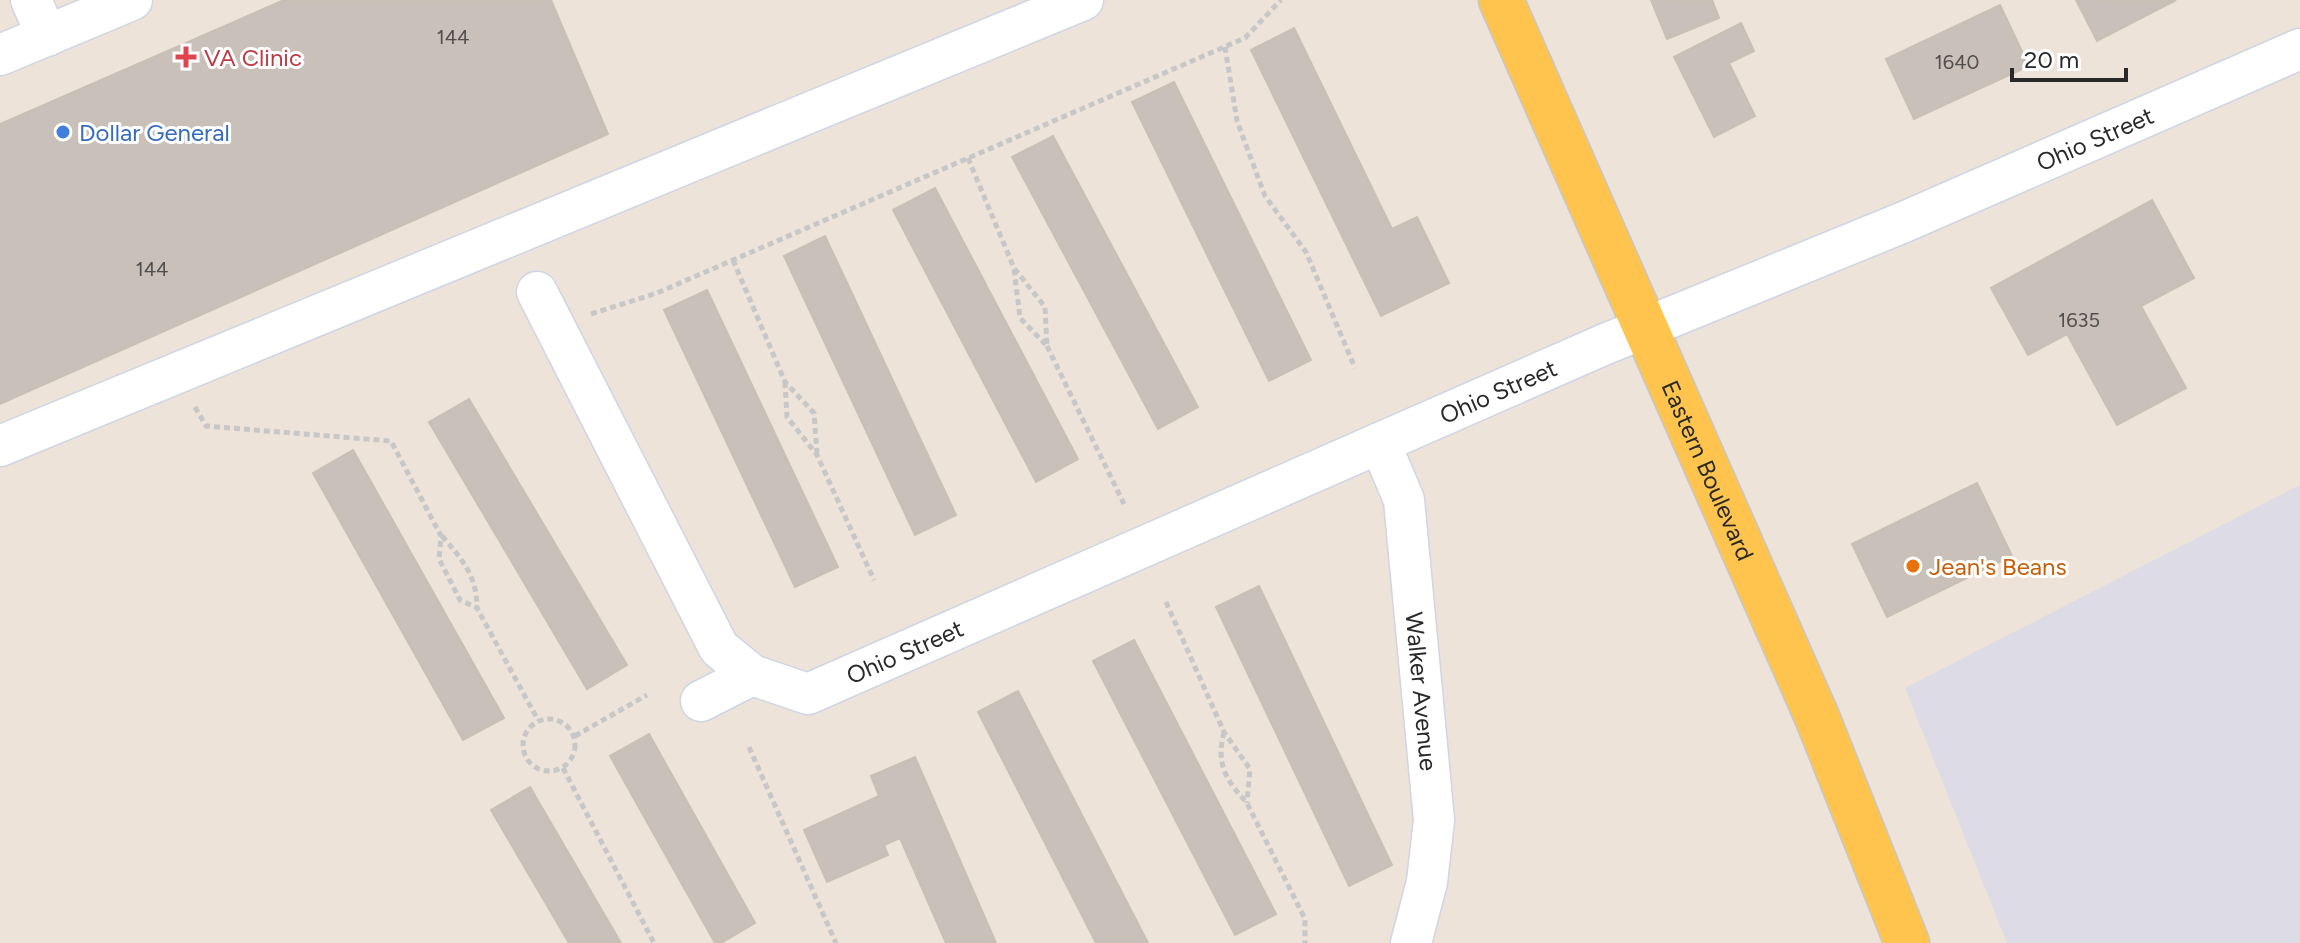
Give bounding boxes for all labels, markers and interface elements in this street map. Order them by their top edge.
house number: 144 [436,25,470,49]
scale bar [2012,32,2126,82]
place label: VA Clinic [204,43,302,72]
text: 20 m [2024,45,2079,74]
marker: VA Clinic [175,46,197,68]
house number: 1640 [1935,50,1979,74]
street label: Ohio Street [2032,100,2158,177]
place label: Dollar General [79,118,230,147]
marker: Dollar General [54,123,72,141]
house number: 144 [135,257,169,281]
house number: 1635 [2058,308,2100,332]
street label: Ohio Street [1435,353,1561,429]
street label: Eastern Boulevard [1656,376,1761,565]
place label: Jean's Beans [1929,552,2067,581]
marker: Jean's Beans [1904,557,1922,575]
street label: Walker Avenue [1400,611,1444,772]
street label: Ohio Street [842,613,968,690]

